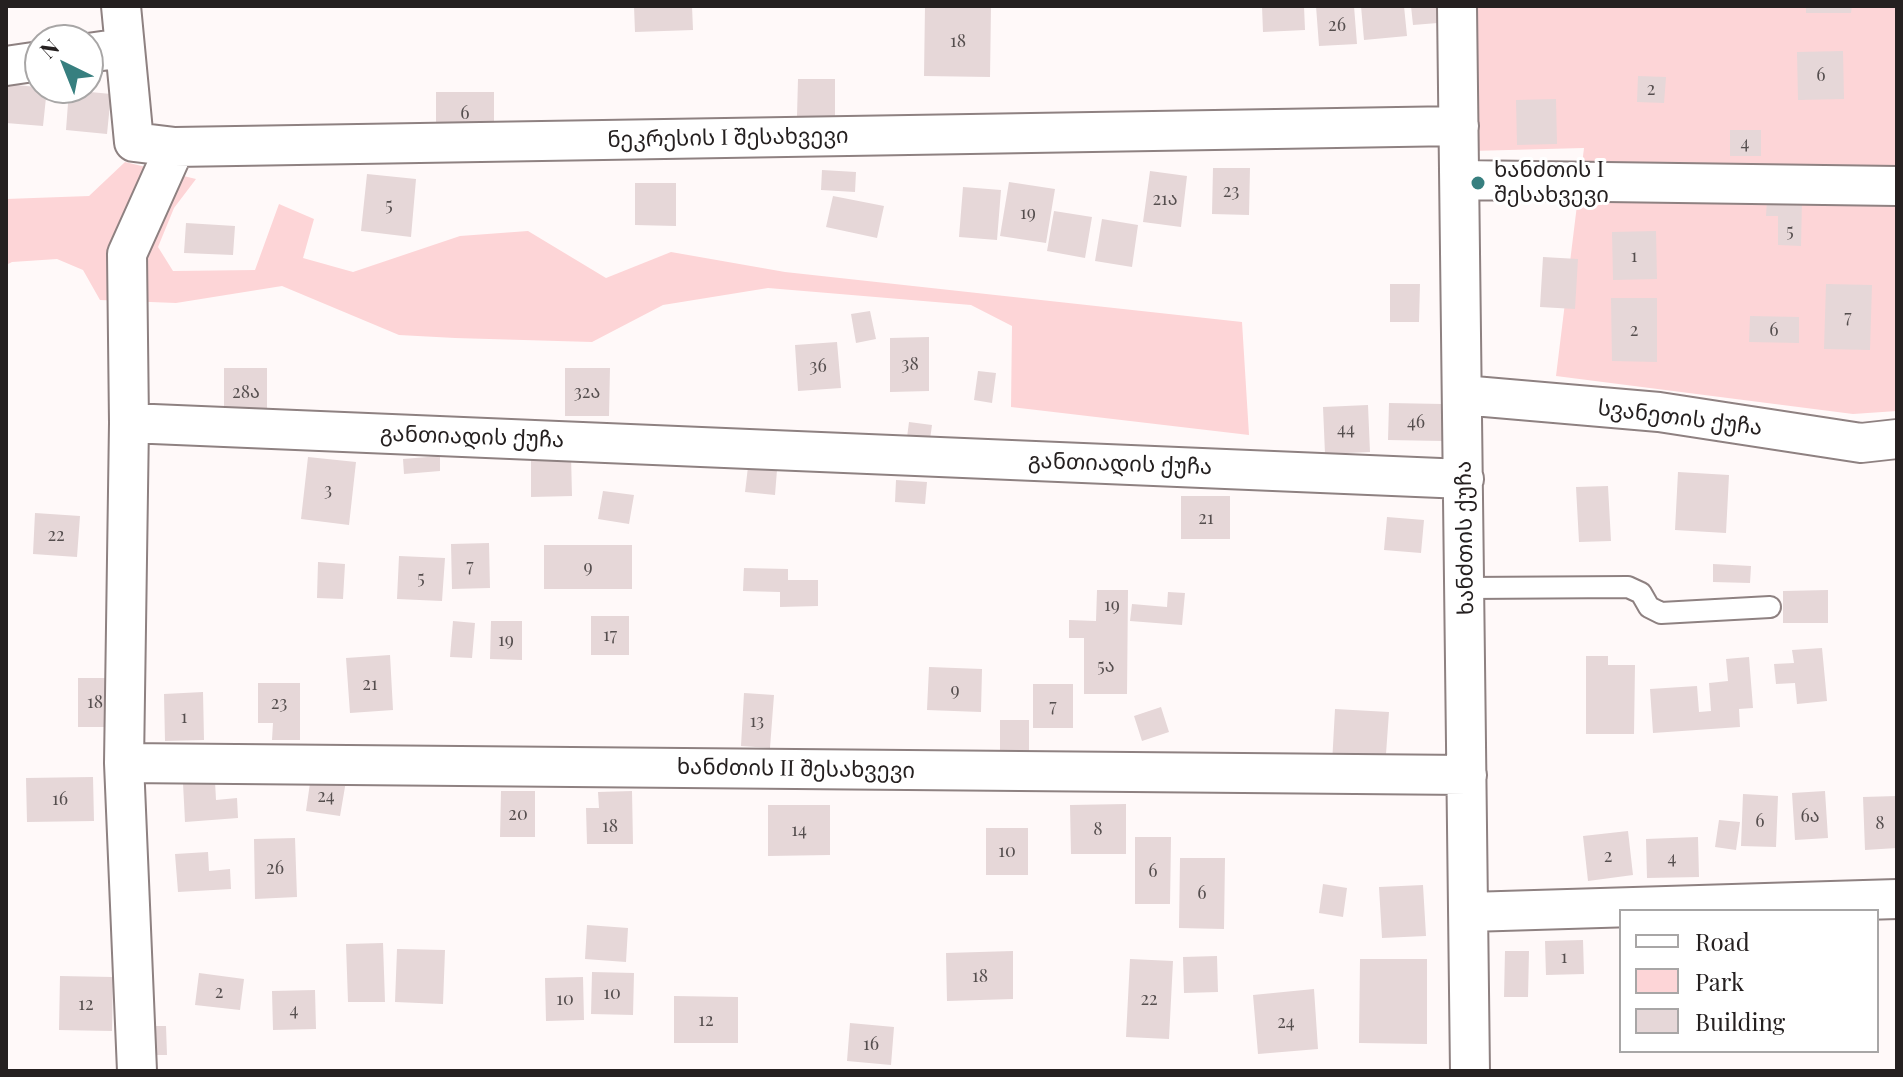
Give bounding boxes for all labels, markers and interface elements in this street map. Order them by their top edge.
house number: 26 [1328,14,1346,36]
north arrow [24,24,104,104]
house number: 18 [950,30,966,52]
text: N [33,32,65,64]
house number: 6 [1816,64,1826,86]
house number: 2 [1647,78,1655,100]
house number: 6 [460,102,470,124]
street label: ნეკრესის I შესახვევი [607,123,849,153]
house number: 4 [1741,132,1749,154]
place label: ხანძთის I შესახვევი [1494,157,1609,208]
marker: ხანძთის I შესახვევი [1469,174,1487,192]
house number: 23 [1223,180,1239,202]
house number: 21ა [1152,188,1178,210]
house number: 5 [385,194,393,216]
house number: 19 [1020,202,1036,224]
house number: 5 [1786,220,1794,242]
house number: 1 [1631,245,1637,267]
house number: 7 [1844,306,1852,328]
house number: 2 [1630,319,1638,341]
house number: 6 [1769,319,1779,341]
house number: 38 [901,353,919,375]
house number: 36 [809,355,827,377]
house number: 28ა [232,381,260,403]
house number: 32ა [574,381,600,403]
street label: სვანეთის ქუჩა [1596,395,1764,441]
house number: 46 [1407,411,1425,433]
house number: 44 [1337,418,1355,440]
street label: განთიადის ქუჩა [379,421,565,453]
street label: განთიადის ქუჩა [1027,448,1213,480]
street label: ხანძთის ქუჩა [1450,461,1480,615]
house number: 3 [324,479,332,501]
house number: 21 [1198,507,1214,529]
house number: 22 [47,524,65,546]
house number: 7 [466,555,474,577]
house number: 9 [583,556,593,578]
house number: 5 [417,567,425,589]
house number: 19 [1104,594,1120,616]
house number: 17 [603,624,617,646]
house number: 19 [498,629,514,651]
house number: 5ა [1097,655,1115,677]
house number: 21 [362,673,378,695]
house number: 9 [950,679,960,701]
house number: 18 [87,691,103,713]
house number: 23 [271,692,287,714]
house number: 7 [1049,695,1057,717]
house number: 1 [181,706,187,728]
house number: 13 [750,710,764,732]
street label: ხანძთის II შესახვევი [677,754,915,784]
house number: 24 [317,785,335,807]
house number: 16 [52,788,68,810]
house number: 20 [508,803,528,825]
house number: 6ა [1800,805,1820,827]
house number: 6 [1755,810,1765,832]
house number: 8 [1875,812,1885,834]
house number: 18 [602,815,618,837]
house number: 8 [1093,818,1103,840]
house number: 14 [791,819,807,841]
house number: 10 [998,840,1016,862]
house number: 2 [1604,845,1612,867]
house number: 4 [1668,847,1676,869]
house number: 26 [266,857,284,879]
house number: 6 [1148,860,1158,882]
house number: 6 [1197,882,1207,904]
legend [1619,909,1879,1053]
text: Road [1695,925,1750,957]
house number: 1 [1561,946,1567,968]
house number: 18 [972,965,988,987]
text: Park [1695,965,1744,997]
house number: 2 [215,981,223,1003]
house number: 10 [603,982,621,1004]
house number: 10 [556,988,574,1010]
house number: 22 [1140,988,1158,1010]
house number: 12 [78,993,94,1015]
house number: 4 [290,999,298,1021]
text: Building [1695,1005,1785,1037]
house number: 12 [698,1009,714,1031]
house number: 24 [1277,1011,1295,1033]
house number: 16 [863,1033,879,1055]

